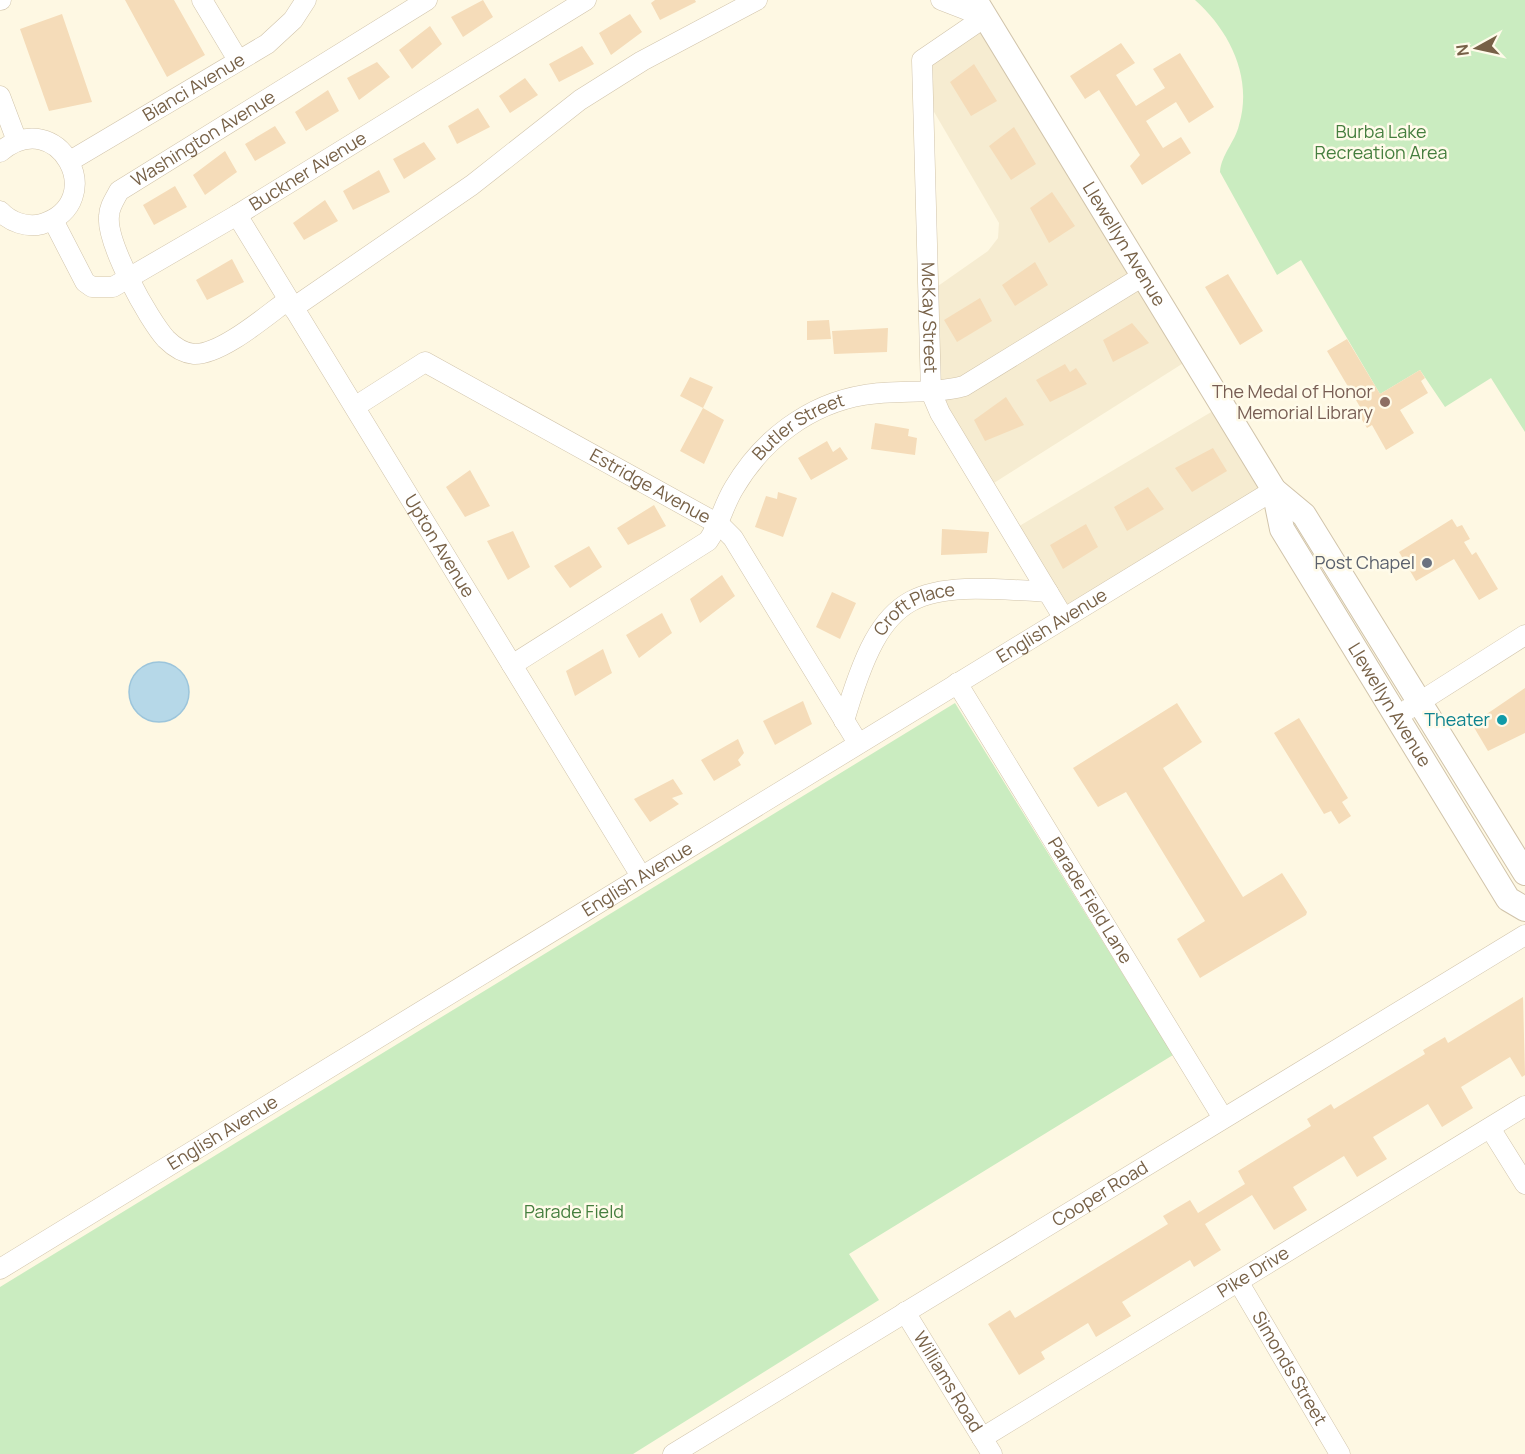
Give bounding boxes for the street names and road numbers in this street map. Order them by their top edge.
street label: Bianci Avenue [138,47,249,126]
street label: Washington Avenue [126,84,279,192]
street label: Buckner Avenue [244,125,371,216]
street label: Llewellyn Avenue [1078,177,1172,310]
street label: McKay Street [916,262,943,374]
street label: Butler Street [746,387,847,465]
street label: Estridge Avenue [586,442,715,529]
street label: Upton Avenue [399,489,481,602]
street label: Croft Place [867,577,956,640]
street label: English Avenue [992,582,1111,668]
street label: Llewellyn Avenue [1343,638,1437,771]
street label: Parade Field Lane [1043,832,1139,968]
street label: English Avenue [577,835,697,921]
street label: English Avenue [162,1089,282,1175]
street label: Cooper Road [1047,1155,1152,1231]
street label: Pike Drive [1212,1240,1293,1302]
street label: Simonds Street [1247,1306,1333,1429]
street label: Williams Road [909,1326,989,1436]

